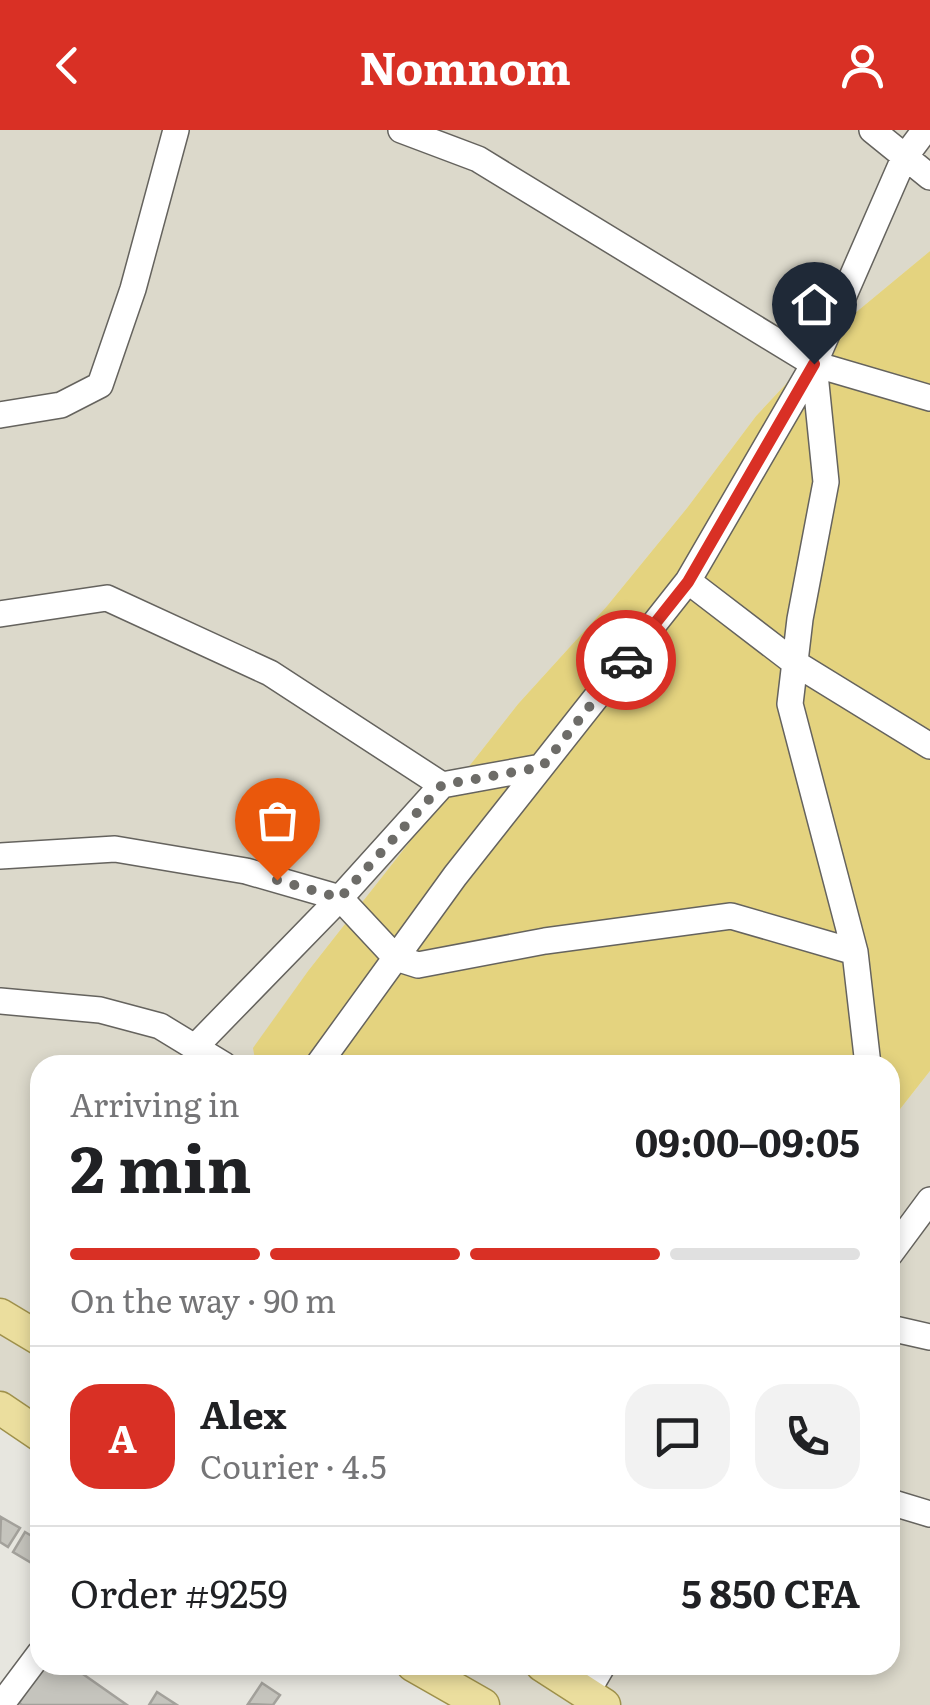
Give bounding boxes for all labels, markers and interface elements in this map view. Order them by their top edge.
text: Nomnom [359,32,571,99]
icon: back [40,38,95,93]
icon: person [835,38,890,93]
pin [772,262,857,365]
icon: home [787,277,842,332]
courier [576,610,676,710]
icon: car [599,633,654,688]
pin [235,778,320,881]
icon: bag [250,793,305,848]
text: Arriving in [70,1079,240,1127]
text: 09:00–09:05 [635,1112,860,1169]
text: 2 min [70,1116,252,1213]
text: On the way · 90 m [70,1275,336,1323]
text: Alex [200,1384,286,1441]
button: chat [625,1384,730,1489]
button: phone [755,1384,860,1489]
text: A [108,1408,137,1465]
text: Courier · 4.5 [200,1441,386,1489]
text: Order #9259 [70,1563,288,1620]
text: 5 850 CFA [681,1563,860,1620]

